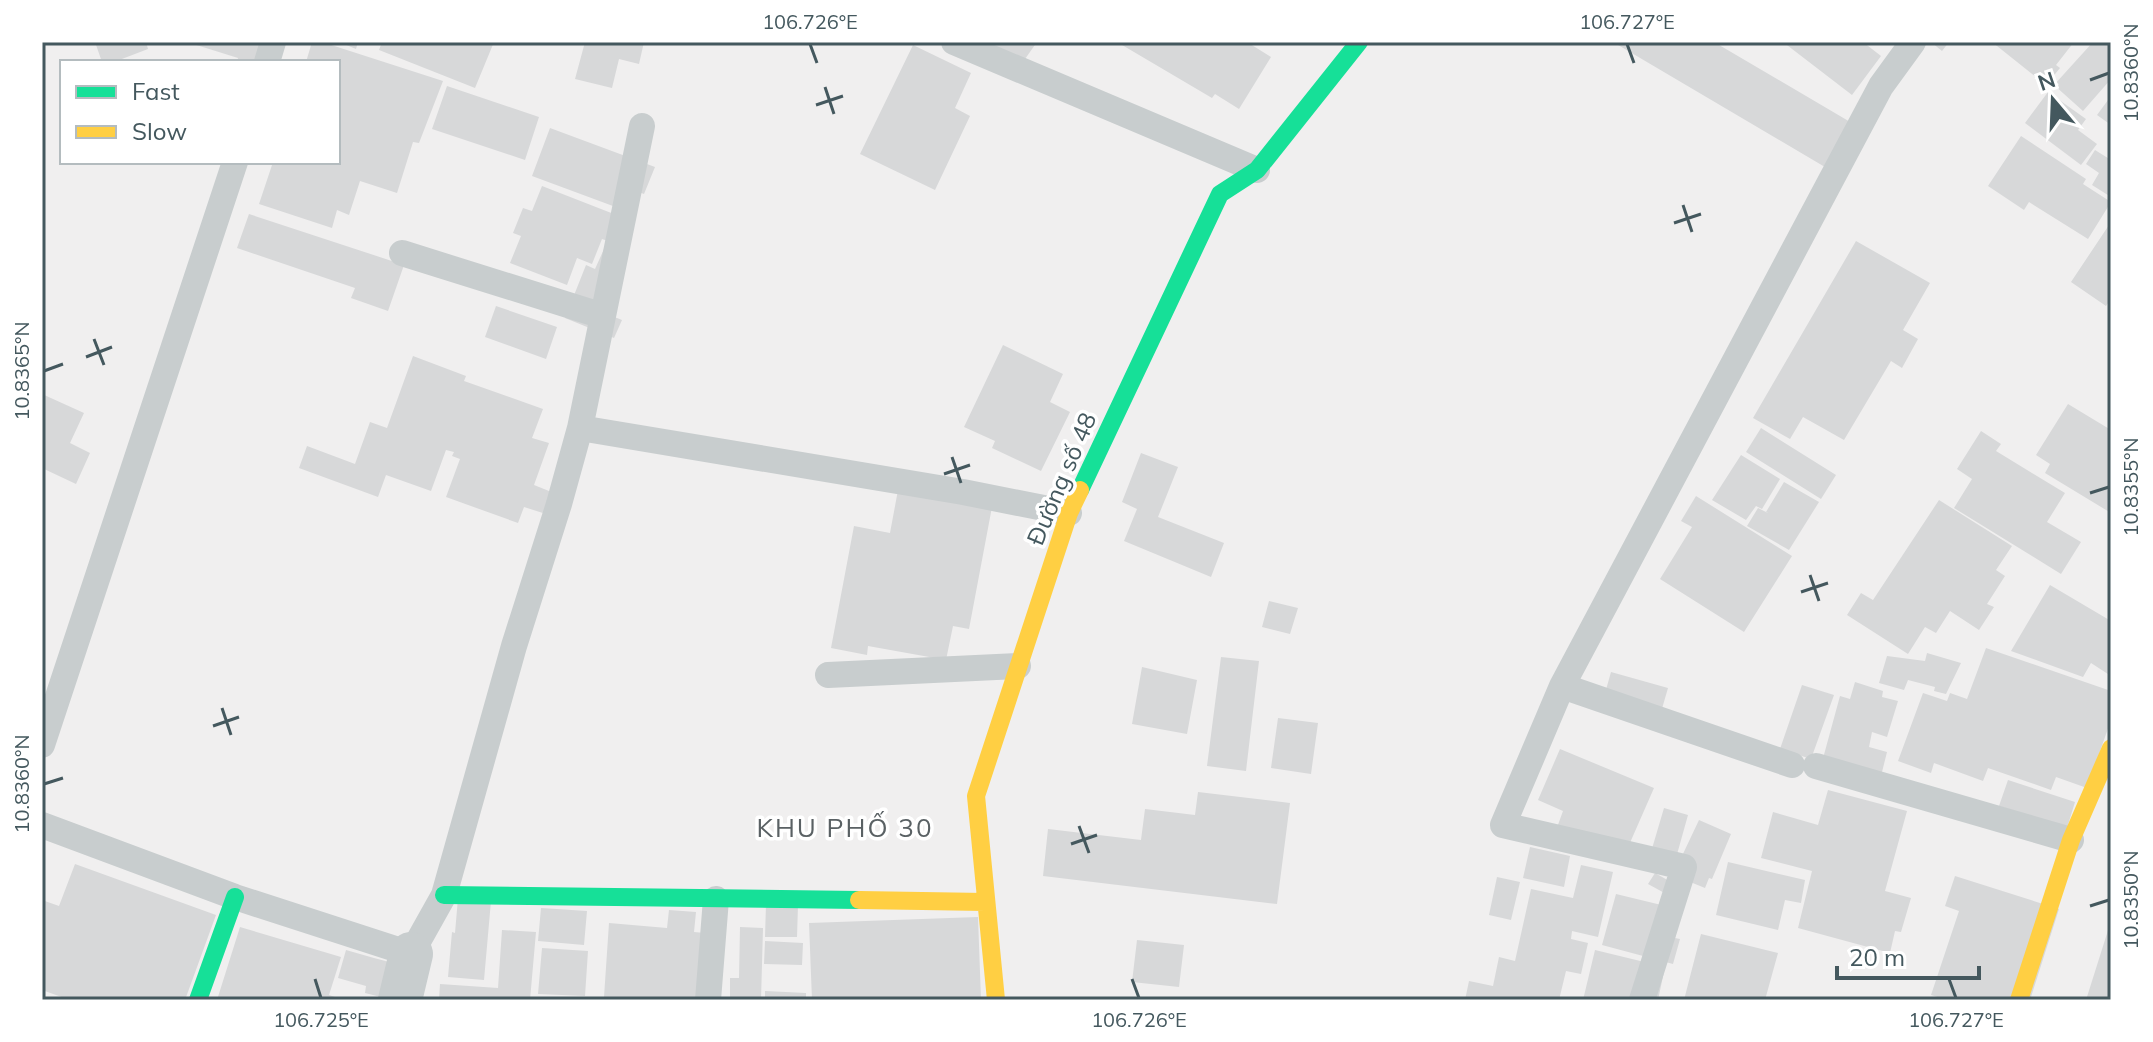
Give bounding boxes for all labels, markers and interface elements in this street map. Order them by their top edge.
text: 106.726°E [762,9,858,34]
text: 106.727°E [1579,9,1675,34]
text: 10.8360°N [2118,24,2143,122]
legend [60,60,340,164]
north arrow [2013,60,2093,140]
text: N [2034,65,2059,97]
text: Fast [132,76,180,106]
text: Slow [132,116,187,146]
text: 10.8365°N [9,322,34,420]
street label: Đường số 48 [1020,408,1102,549]
text: 10.8355°N [2118,438,2143,536]
text: 10.8360°N [9,735,34,833]
district label: KHU PHỐ 30 [756,811,934,844]
text: 10.8350°N [2118,851,2143,949]
scale bar [1837,930,1979,980]
text: 20 m [1849,942,1905,972]
text: 106.725°E [273,1007,369,1032]
text: 106.726°E [1091,1007,1187,1032]
text: 106.727°E [1908,1007,2004,1032]

